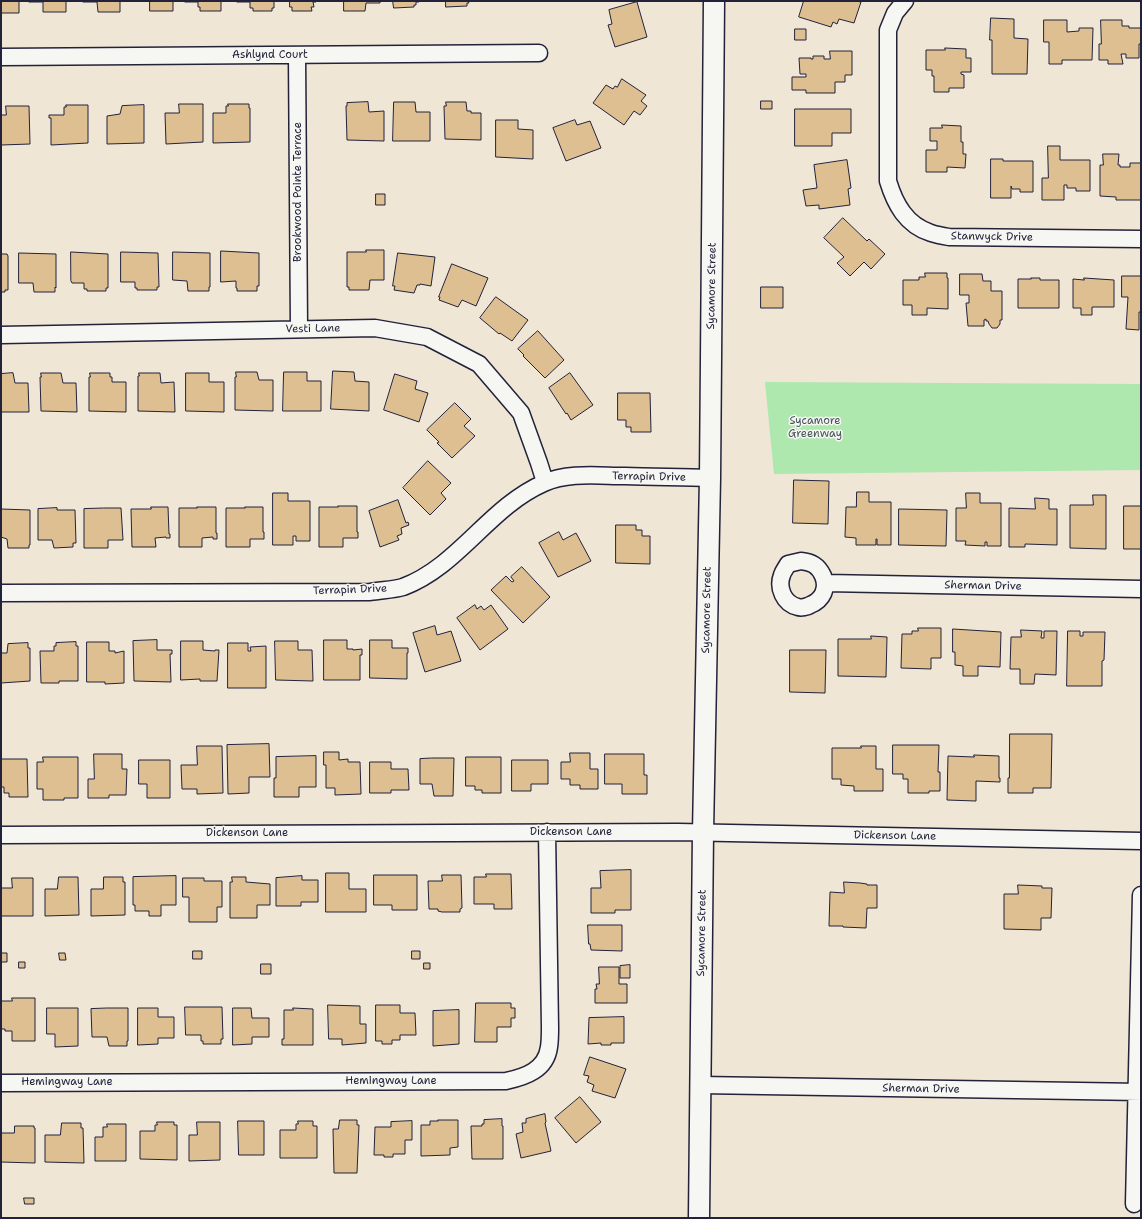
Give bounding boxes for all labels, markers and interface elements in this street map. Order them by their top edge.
street label: Ashlynd Court [232,48,308,62]
street label: Brookwood Pointe Terrace [291,122,305,262]
street label: Stanwyck Drive [951,230,1033,244]
street label: Sycamore Street [705,242,719,330]
street label: Vesti Lane [285,322,341,336]
park label: Sycamore Greenway [788,414,842,440]
street label: Terrapin Drive [612,470,686,484]
street label: Sycamore Street [700,566,714,654]
street label: Sherman Drive [944,579,1022,593]
street label: Terrapin Drive [313,582,387,598]
street label: Dickenson Lane [530,825,612,839]
street label: Dickenson Lane [206,826,288,840]
street label: Dickenson Lane [854,829,936,843]
street label: Sycamore Street [695,889,709,977]
street label: Hemingway Lane [345,1074,437,1088]
street label: Hemingway Lane [21,1075,113,1089]
street label: Sherman Drive [882,1082,960,1096]

